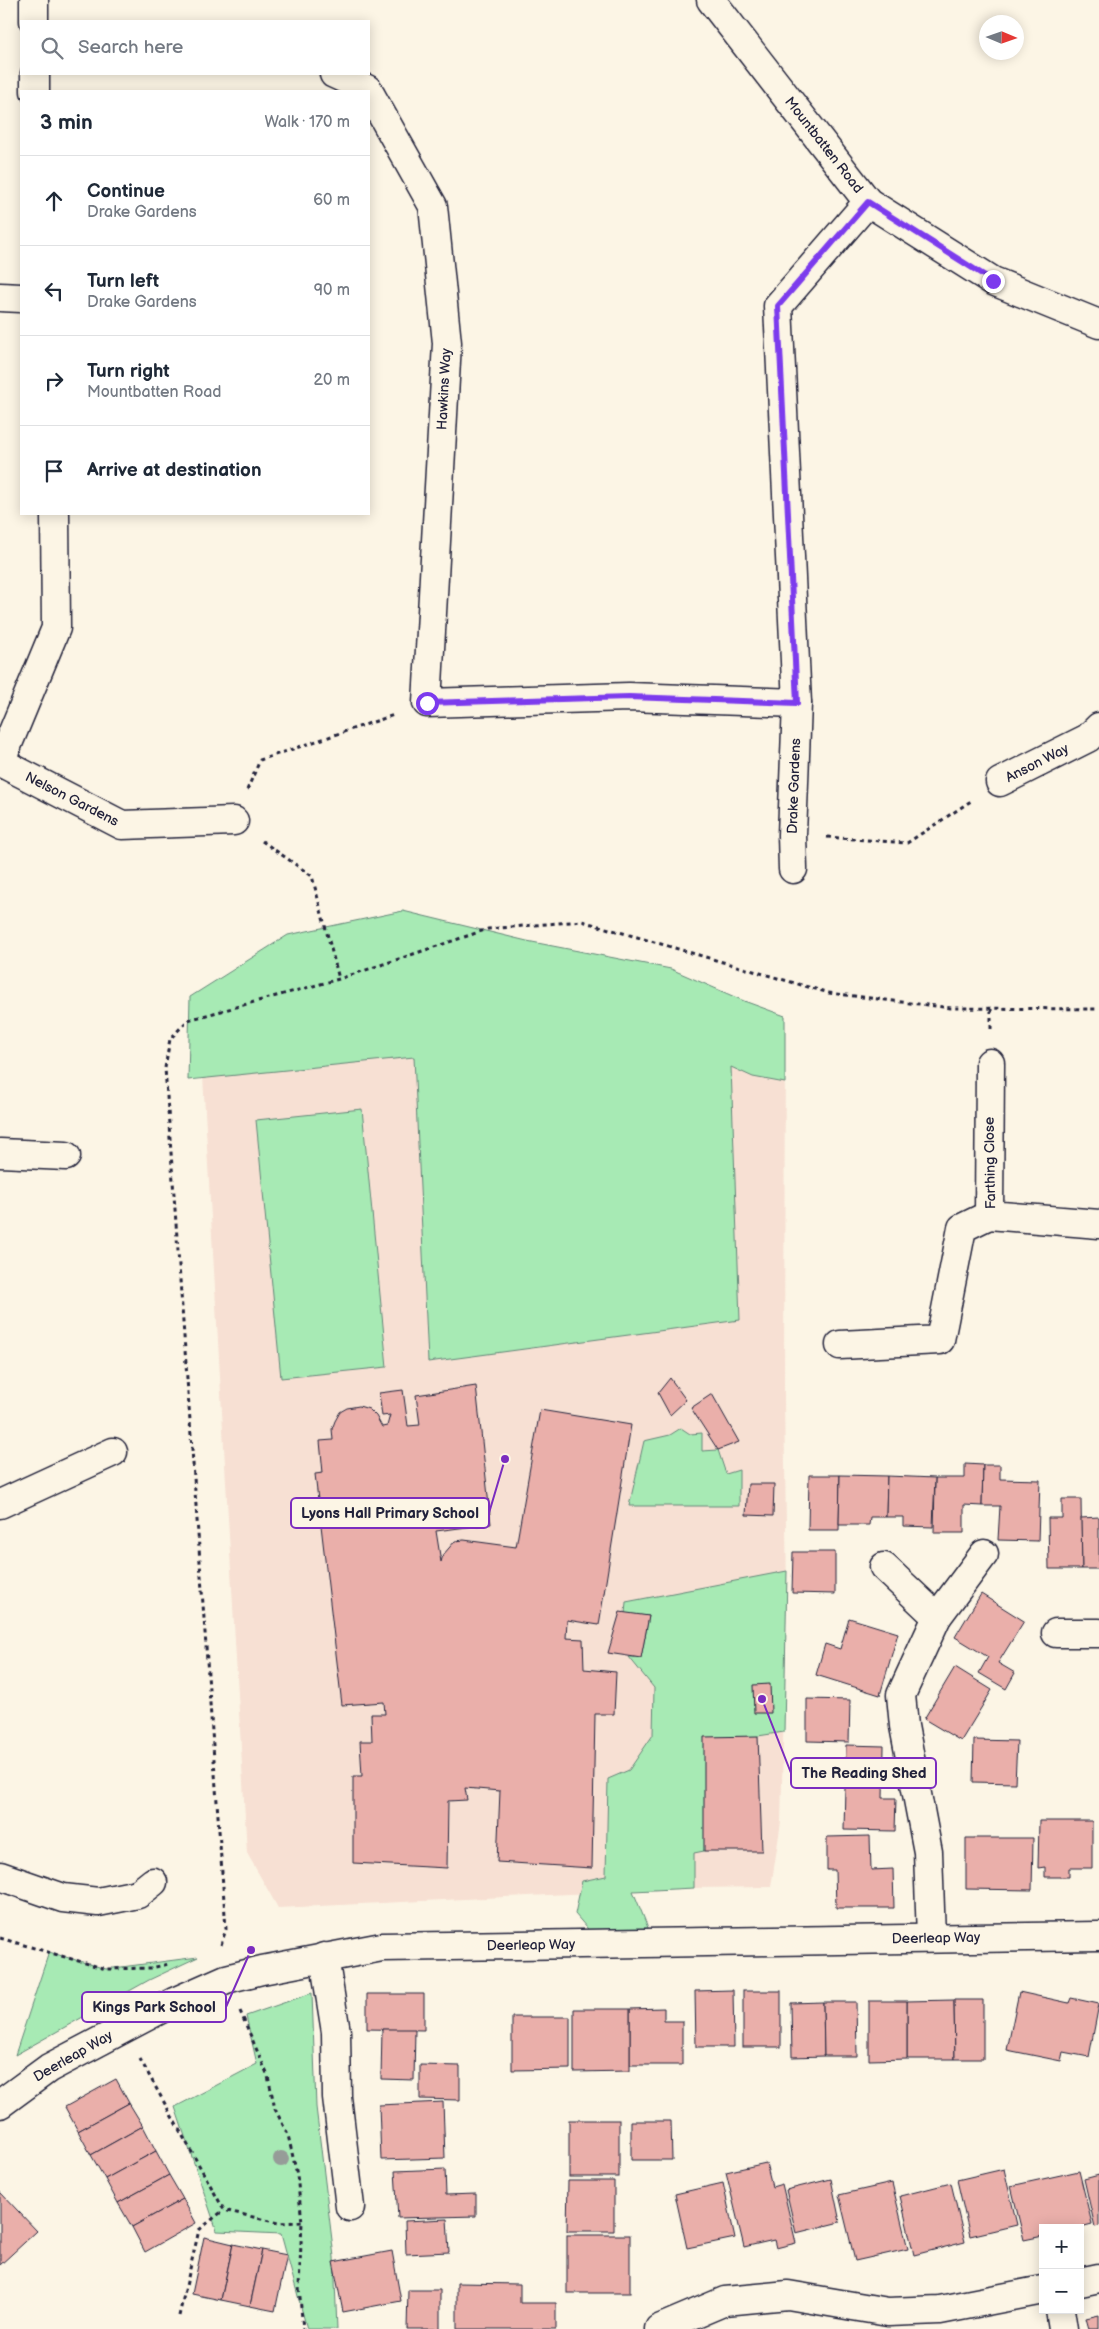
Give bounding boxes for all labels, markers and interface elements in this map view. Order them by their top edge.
north arrow [979,15,1024,60]
search box [20,20,370,75]
icon: search [38,34,66,62]
text: Search here [78,36,183,59]
street label: Mountbatten Road [781,93,867,197]
text: 3 min [40,110,93,135]
text: Walk · 170 m [264,113,350,132]
text: Continue [87,180,165,203]
icon: ahead [40,187,68,215]
text: 60 m [313,191,350,210]
text: Drake Gardens [87,203,197,222]
text: Turn left [87,270,159,293]
route end [982,270,1005,293]
icon: left [40,277,68,305]
text: 90 m [314,281,350,300]
text: Drake Gardens [87,293,197,312]
street label: Hawkins Way [433,347,455,430]
text: Turn right [87,360,170,383]
icon: right [40,367,68,395]
text: 20 m [314,371,350,390]
text: Mountbatten Road [87,383,222,402]
icon: arrive [40,457,68,485]
text: Arrive at destination [87,459,262,482]
route start [416,692,439,715]
street label: Drake Gardens [784,738,804,834]
street label: Anson Way [1003,740,1072,786]
street label: Nelson Gardens [22,768,122,830]
street label: Farthing Close [981,1117,999,1209]
callout: Lyons Hall Primary School [291,1498,489,1528]
text: Lyons Hall Primary School [301,1504,479,1523]
callout: The Reading Shed [791,1758,936,1788]
text: The Reading Shed [802,1764,926,1783]
street label: Deerleap Way [892,1929,981,1947]
street label: Deerleap Way [487,1936,576,1954]
callout: Kings Park School [82,1992,226,2022]
text: Kings Park School [92,1998,216,2017]
street label: Deerleap Way [30,2026,116,2085]
map controls [1039,2224,1084,2314]
button: + [1039,2224,1084,2269]
button: − [1039,2269,1084,2314]

